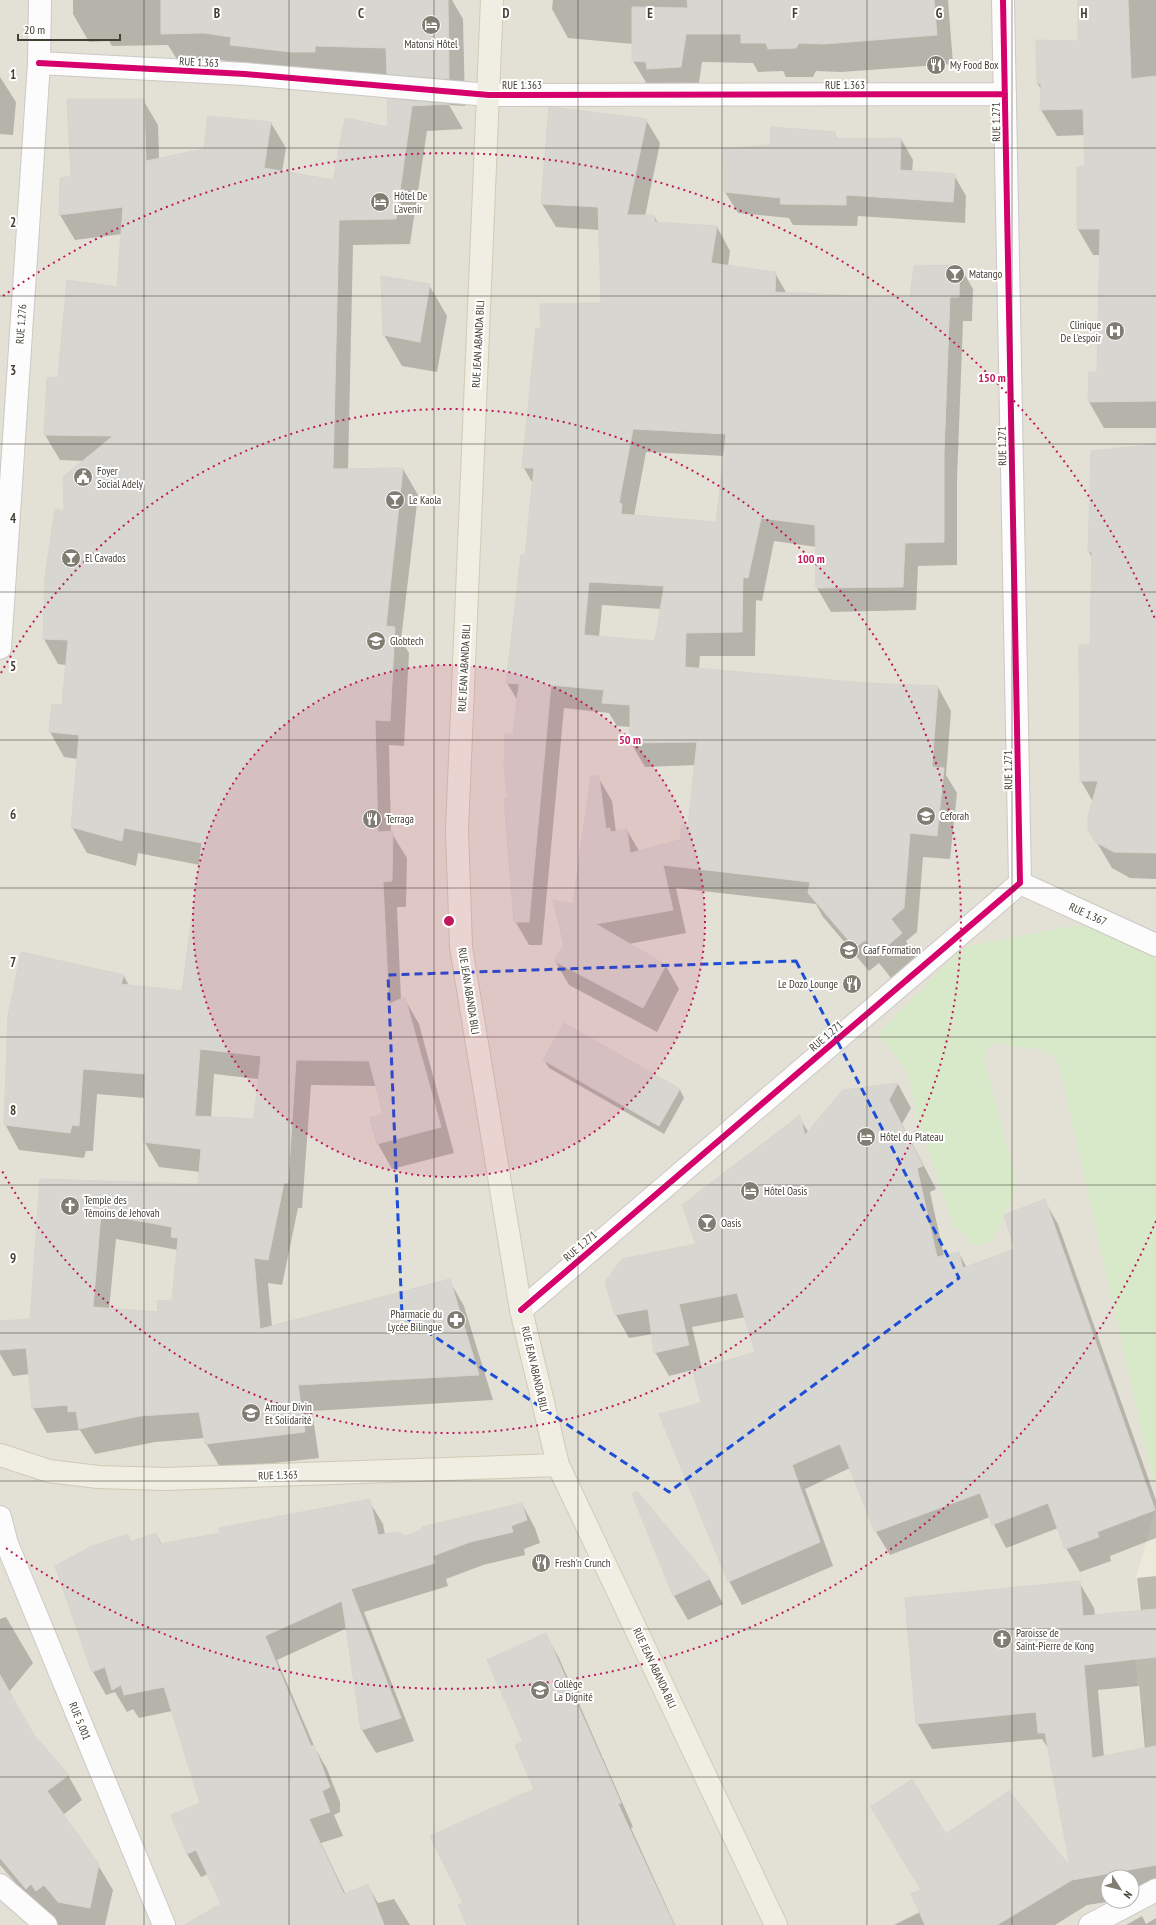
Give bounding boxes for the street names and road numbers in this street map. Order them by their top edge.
street label: RUE 1.363 [179,54,219,70]
street label: RUE 1.363 [502,78,542,92]
street label: RUE 1.363 [825,78,865,92]
street label: RUE 1.271 [989,102,1003,142]
street label: RUE JEAN ABANDA BILI [469,300,487,388]
street label: RUE 1.276 [13,304,29,344]
street label: RUE 1.271 [995,426,1009,466]
street label: RUE JEAN ABANDA BILI [455,624,473,712]
street label: RUE 1.271 [1001,750,1015,790]
street label: RUE 1.367 [1067,900,1109,929]
street label: RUE JEAN ABANDA BILI [455,947,483,1035]
street label: RUE 1.271 [806,1018,846,1054]
street label: RUE 1.271 [560,1228,600,1264]
street label: RUE JEAN ABANDA BILI [518,1325,552,1413]
street label: RUE 1.363 [258,1467,298,1483]
street label: RUE JEAN ABANDA BILI [630,1625,680,1711]
street label: RUE 5.001 [66,1700,94,1742]

